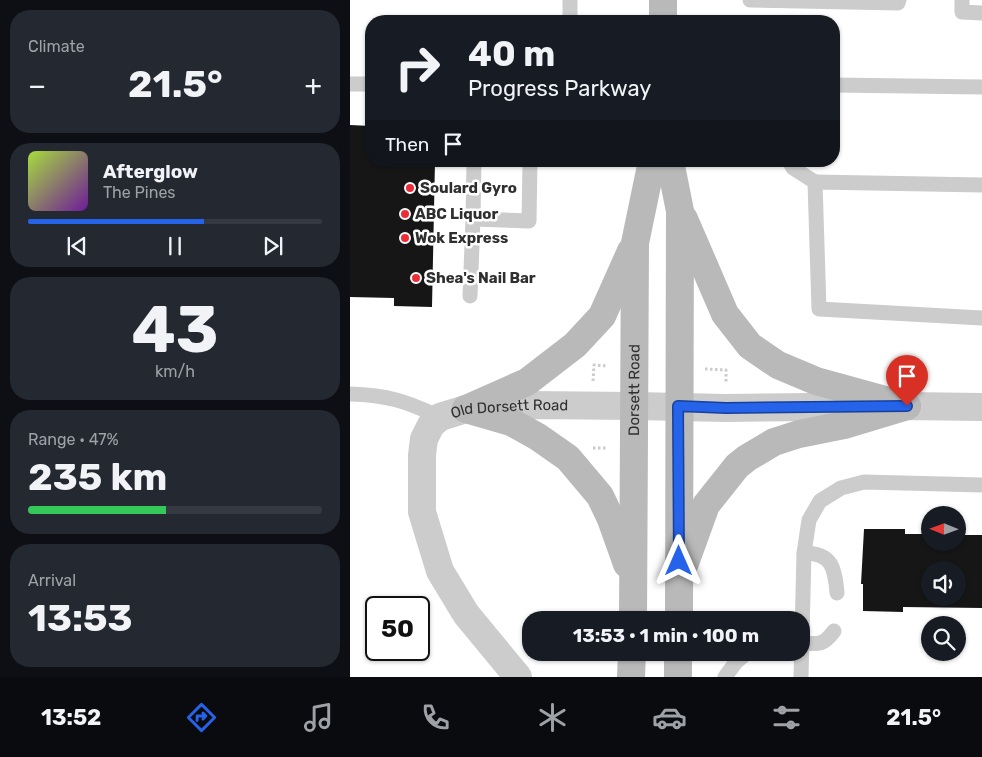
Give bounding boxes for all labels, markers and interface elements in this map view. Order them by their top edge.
text: 40 m [468,33,555,75]
icon: right [385,35,450,100]
text: Climate [28,37,85,56]
text: 21.5° [128,61,223,107]
text: − [28,69,46,102]
text: + [305,69,322,102]
text: Progress Parkway [468,75,651,102]
icon: arrive [439,130,467,158]
text: Then [385,133,429,156]
text: Afterglow [103,160,198,183]
place label: Soulard Gyro [420,179,517,197]
marker: Soulard Gyro [404,182,416,194]
text: The Pines [103,183,176,202]
place label: ABC Liquor [415,205,499,223]
marker: ABC Liquor [399,208,411,220]
place label: Wok Express [415,229,508,247]
icon: previous [63,232,91,260]
icon: pause [161,232,189,260]
icon: next [259,232,287,260]
marker: Wok Express [399,232,411,244]
place label: Shea's Nail Bar [426,269,536,287]
marker: Shea's Nail Bar [410,272,422,284]
text: 43 [131,291,219,368]
street label: Dorsett Road [625,344,643,436]
pin [886,355,928,406]
text: km/h [155,362,195,381]
icon: arrive [893,362,921,390]
street label: Old Dorsett Road [448,396,568,422]
text: Range · 47% [28,430,119,449]
text: 235 km [28,454,167,500]
north arrow [921,506,966,551]
map controls [921,506,966,661]
position arrow [652,534,704,586]
button: sound [921,561,966,606]
text: Arrival [28,571,76,590]
text: 13:53 [28,595,133,641]
speed limit sign: 50 [365,596,430,661]
button: search [921,616,966,661]
text: 13:53 · 1 min · 100 m [573,624,759,647]
icon: directions [184,700,219,735]
icon: music [301,700,336,735]
icon: phone [418,700,453,735]
icon: climate [535,700,570,735]
icon: car [652,700,687,735]
icon: filters [769,700,804,735]
text: 13:52 [41,704,101,731]
text: 21.5° [886,704,941,731]

